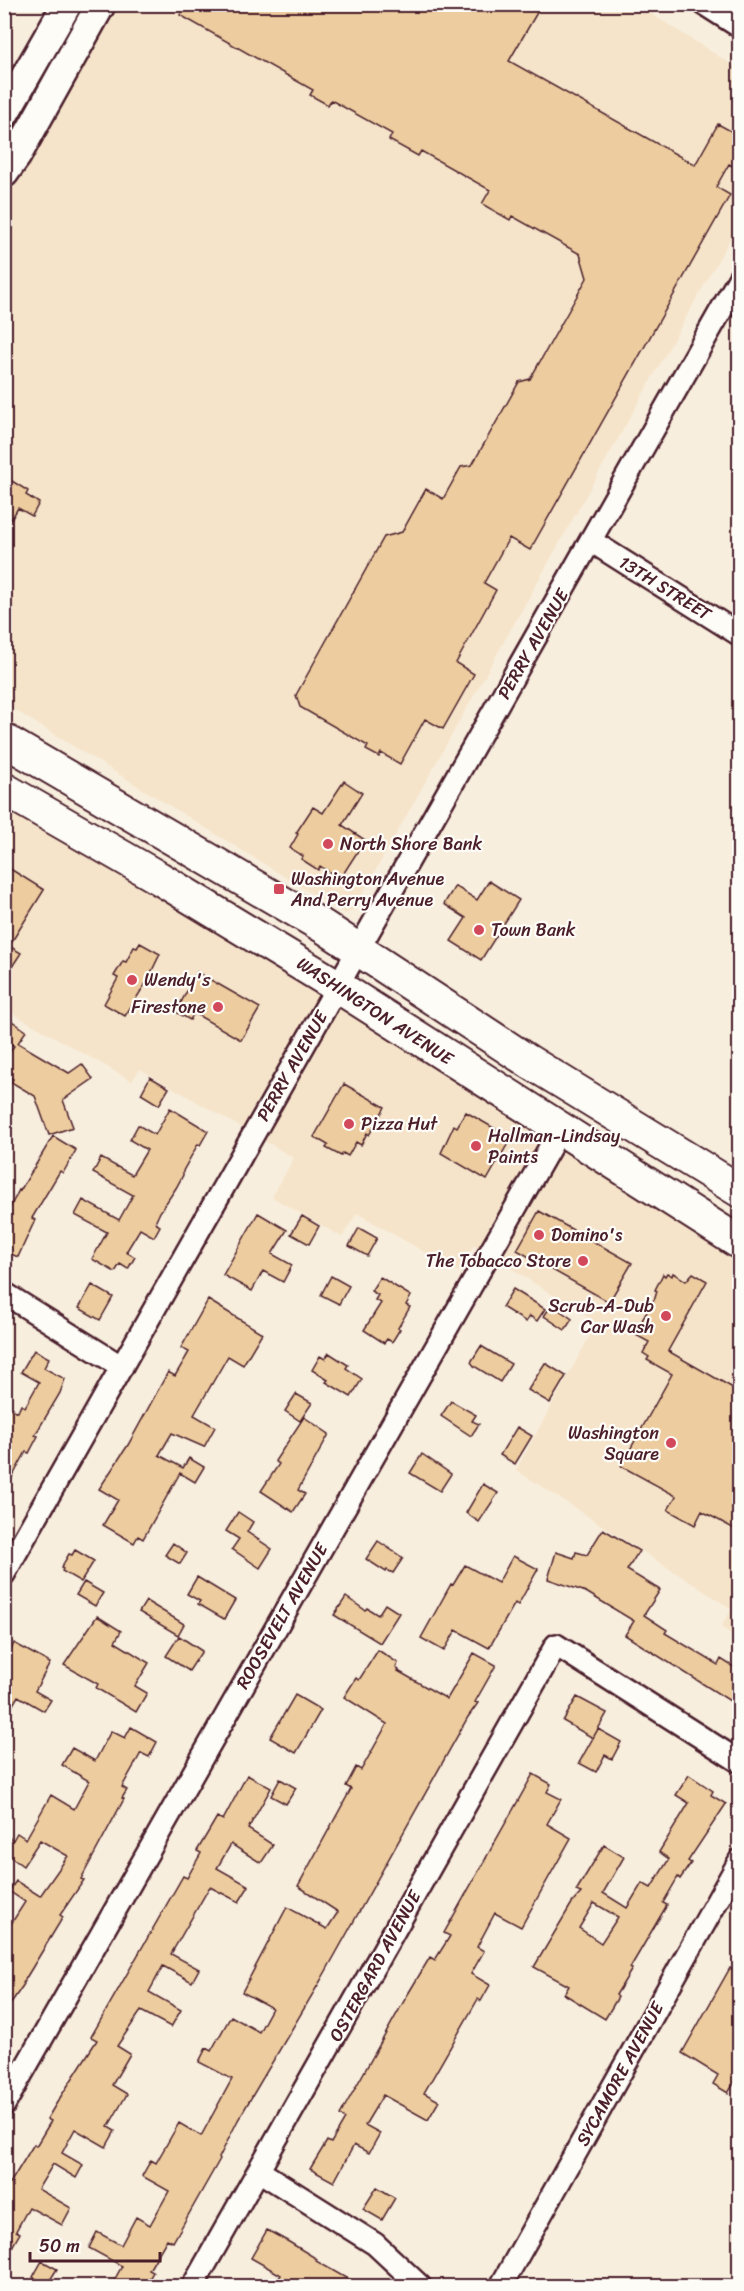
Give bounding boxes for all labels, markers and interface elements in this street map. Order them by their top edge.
street label: 13TH STREET [612,547,719,630]
street label: PERRY AVENUE [488,582,578,705]
place label: North Shore Bank [340,828,483,860]
marker: North Shore Bank [321,837,335,851]
place label: Washington Avenue And Perry Avenue [290,863,444,916]
marker: Washington Avenue And Perry Avenue [272,882,286,896]
place label: Town Bank [491,914,576,946]
marker: Town Bank [472,923,486,937]
street label: WASHINGTON AVENUE [290,948,461,1074]
place label: Wendy's [144,964,211,996]
marker: Wendy's [125,973,139,987]
place label: Firestone [131,991,206,1023]
marker: Firestone [211,1000,225,1014]
street label: PERRY AVENUE [247,1004,337,1127]
place label: Pizza Hut [361,1108,438,1140]
marker: Pizza Hut [342,1117,356,1131]
place label: Hallman-Lindsay Paints [488,1120,621,1173]
marker: Hallman-Lindsay Paints [469,1139,483,1153]
place label: Domino's [551,1219,623,1251]
marker: Domino's [532,1228,546,1242]
place label: The Tobacco Store [426,1245,571,1277]
marker: The Tobacco Store [576,1254,590,1268]
place label: Scrub-A-Dub Car Wash [548,1290,654,1343]
marker: Scrub-A-Dub Car Wash [659,1309,673,1323]
place label: Washington Square [568,1417,659,1470]
marker: Washington Square [664,1436,678,1450]
street label: ROOSEVELT AVENUE [227,1536,337,1695]
street label: OSTERGARD AVENUE [320,1883,430,2048]
street label: SYCAMORE AVENUE [567,1995,673,2152]
scale bar [30,2225,160,2263]
text: 50 m [39,2230,80,2262]

